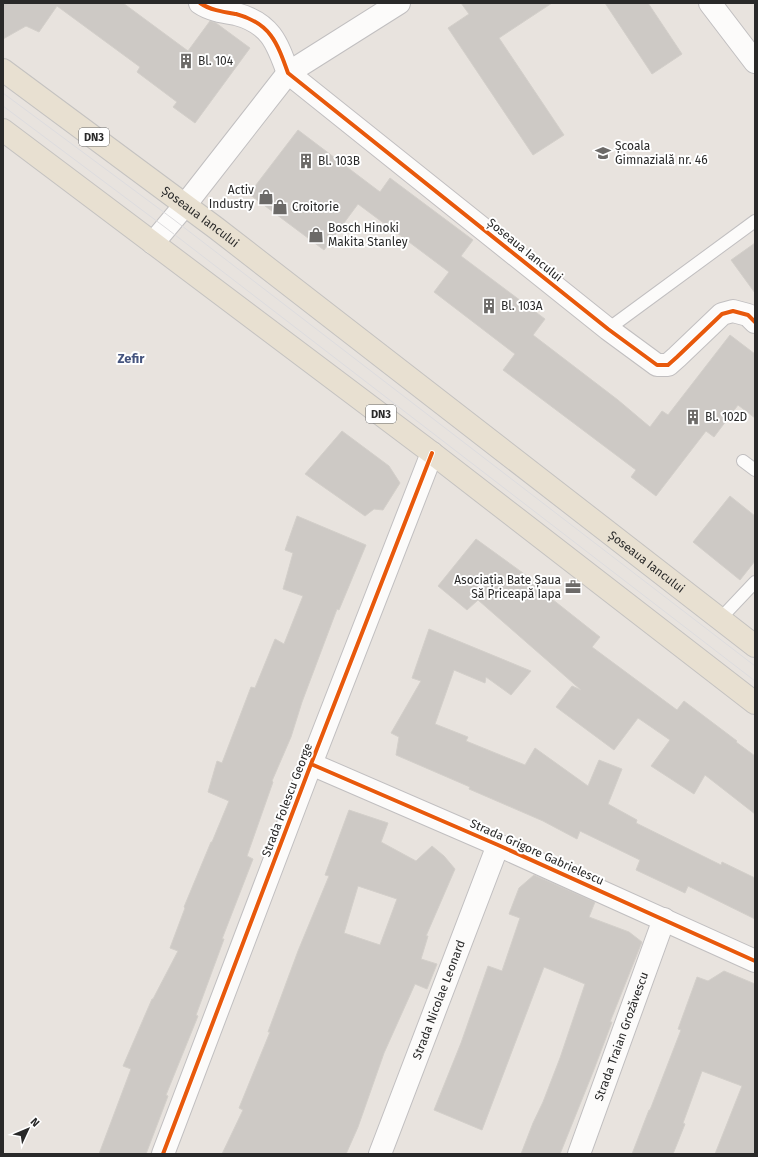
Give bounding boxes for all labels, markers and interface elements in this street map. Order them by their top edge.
building icon: Bl. 104 [177,52,195,70]
place label: Bl. 104 [198,54,234,68]
road number: DN3 [79,128,109,146]
place label: Școala Gimnazială nr. 46 [615,139,708,167]
school or university icon: Școala Gimnazială nr. 46 [594,144,612,162]
building icon: Bl. 103B [297,152,315,170]
place label: Bl. 103B [318,154,360,168]
street label: Șoseaua Iancului [159,183,242,250]
place label: Activ Industry [209,183,254,211]
shop icon: Activ Industry [257,188,275,206]
shop icon: Croitorie [271,198,289,216]
place label: Croitorie [292,200,339,214]
street label: Șoseaua Iancului [484,215,565,285]
place label: Bosch Hinoki Makita Stanley [328,221,408,249]
shop icon: Bosch Hinoki Makita Stanley [307,226,325,244]
building icon: Bl. 103A [480,297,498,315]
place label: Bl. 103A [501,299,543,313]
district label: Zefir [118,351,145,366]
road number: DN3 [366,405,396,423]
building icon: Bl. 102D [684,408,702,426]
place label: Bl. 102D [705,410,748,424]
street label: Șoseaua Iancului [605,528,687,596]
place label: Asociația Bate Șaua Să Priceapă Iapa [454,573,561,601]
office icon: Asociația Bate Șaua Să Priceapă Iapa [564,578,582,596]
street label: Strada Folescu George [259,741,315,859]
street label: Strada Grigore Gabrielescu [468,816,606,888]
street label: Strada Nicolae Leonard [410,938,468,1062]
street label: Strada Traian Grozăvescu [592,970,651,1103]
north arrow [8,1109,48,1149]
text: N [28,1115,42,1130]

